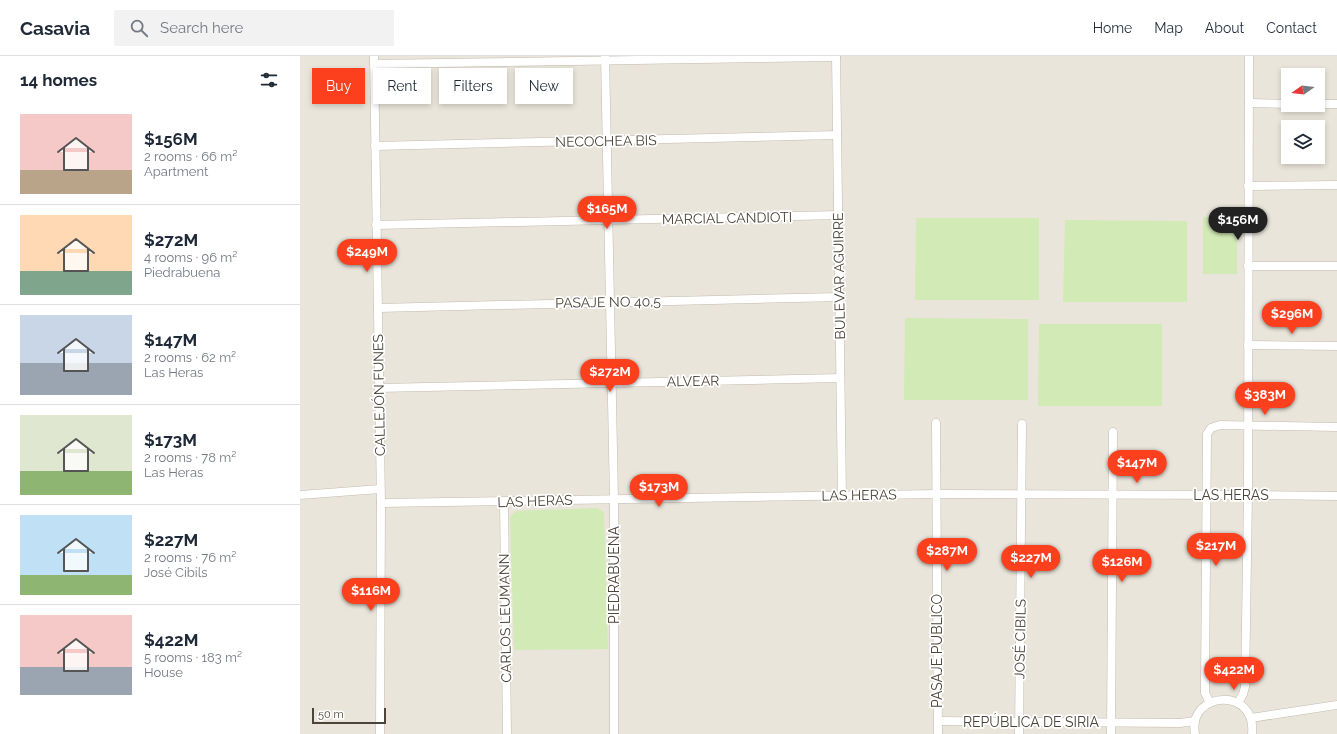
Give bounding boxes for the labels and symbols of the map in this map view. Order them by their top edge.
north arrow [1281,68,1325,112]
street label: NECOCHEA BIS [555,132,657,150]
pin: $165M [579,196,635,230]
pin: $156M [1210,207,1266,241]
street label: MARCIAL CANDIOTI [662,209,792,227]
street label: BULEVAR AGUIRRE [830,212,848,340]
pin: $249M [339,239,395,273]
street label: PASAJE NO 40,5 [555,293,661,311]
pin: $296M [1264,301,1320,335]
street label: CALLEJÓN FUNES [369,333,388,456]
pin: $272M [582,359,638,393]
street label: ALVEAR [666,373,720,389]
pin: $383M [1237,382,1293,416]
pin: $147M [1109,450,1165,484]
pin: $173M [631,474,687,508]
street label: LAS HERAS [821,486,897,504]
street label: LAS HERAS [1193,487,1269,503]
street label: LAS HERAS [497,492,573,510]
street label: PIEDRABUENA [606,525,622,624]
pin: $217M [1188,533,1244,567]
pin: $287M [919,538,975,572]
pin: $227M [1003,545,1059,579]
pin: $126M [1094,549,1150,583]
street label: CARLOS LEUMANN [496,553,514,683]
pin: $116M [343,578,399,612]
street label: PASAJE PUBLICO [929,594,945,708]
street label: JOSÉ CIBILS [1010,598,1029,679]
pin: $422M [1206,657,1262,691]
scale bar [312,706,386,725]
street label: REPÚBLICA DE SIRIA [963,713,1100,730]

